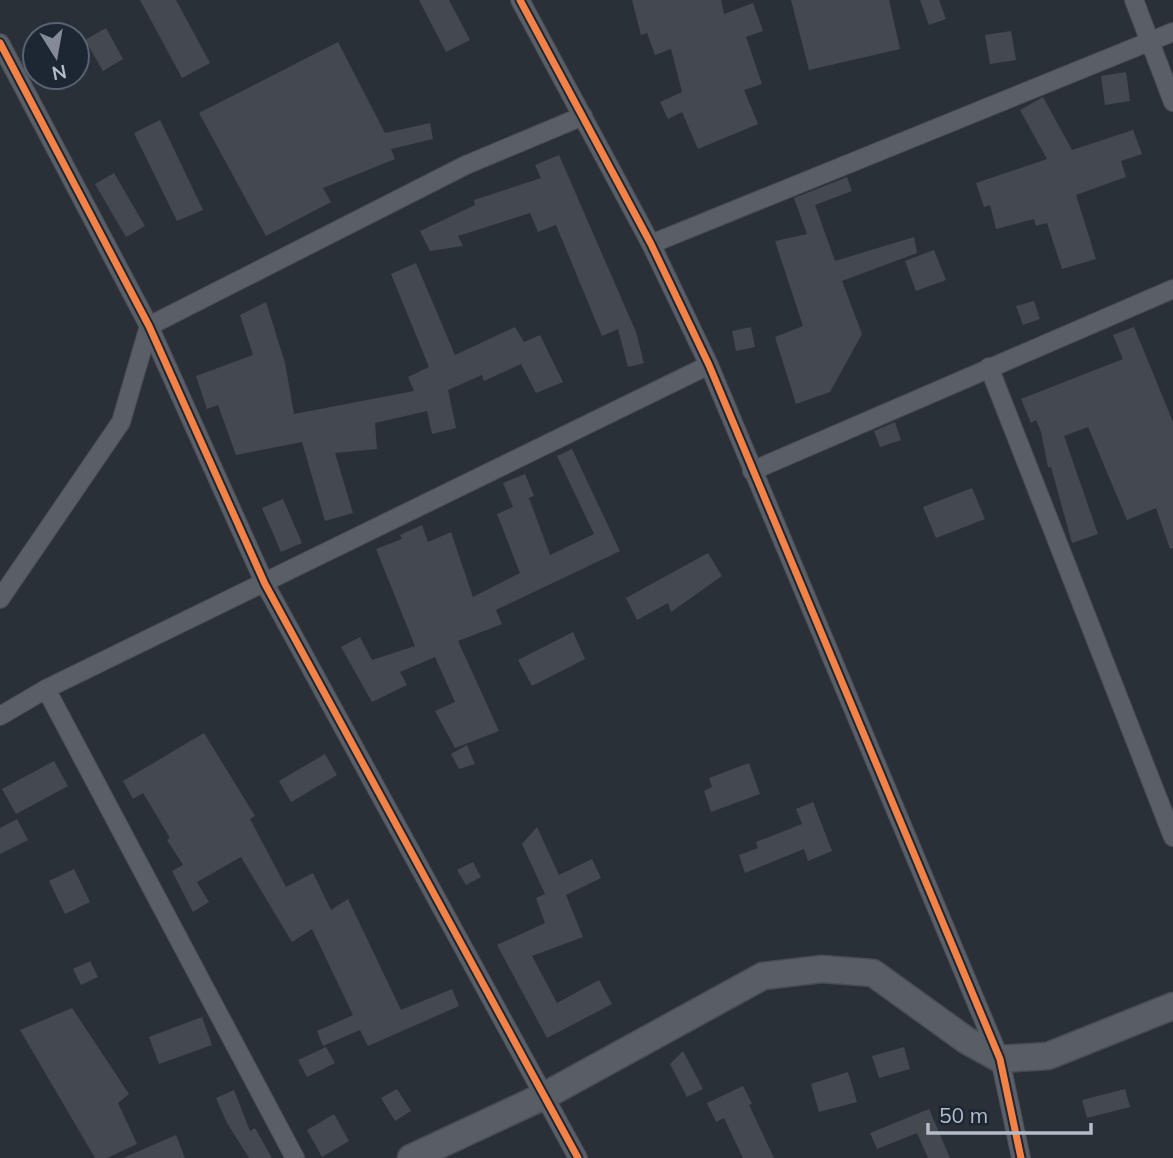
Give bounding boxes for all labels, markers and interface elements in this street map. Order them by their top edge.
north arrow [21,21,91,91]
text: N [50,60,69,86]
scale bar [928,1092,1091,1136]
text: 50 m [939,1102,988,1128]

